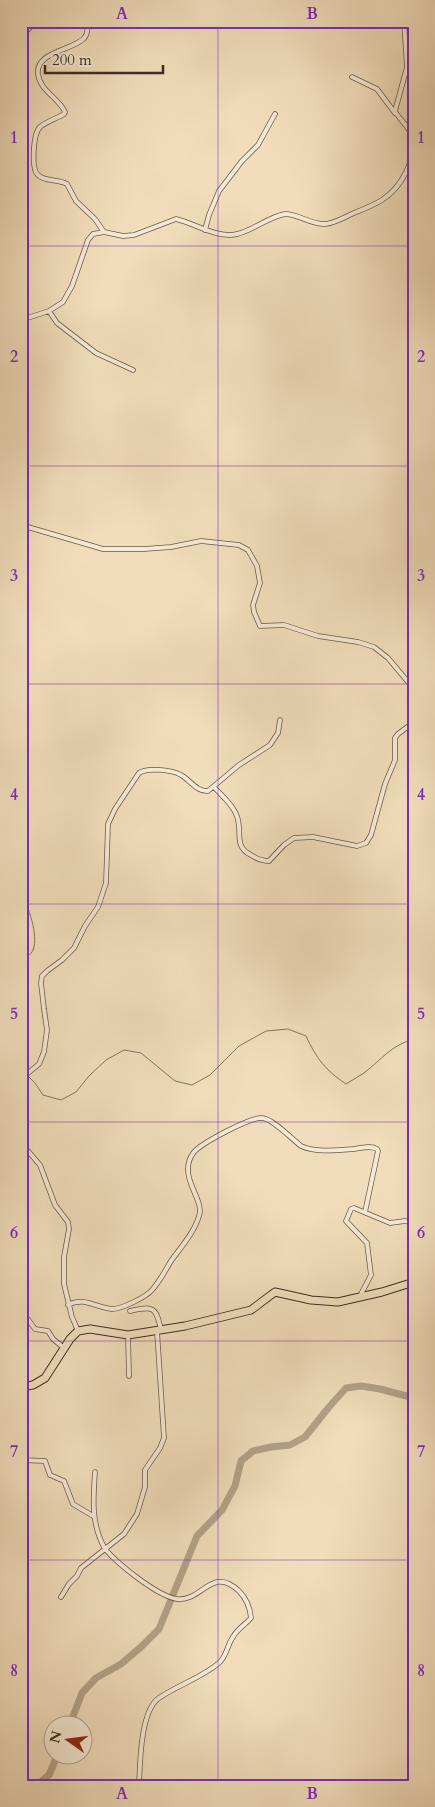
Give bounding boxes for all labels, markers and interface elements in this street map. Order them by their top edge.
text: A [116,3,128,25]
text: B [306,3,318,25]
scale bar [45,42,162,74]
text: 200 m [52,50,92,70]
text: 1 [10,127,18,149]
text: 1 [417,127,425,149]
text: 2 [10,346,18,368]
text: 2 [417,346,425,368]
text: 3 [10,565,18,587]
text: 3 [417,565,425,587]
text: 4 [10,784,18,806]
text: 4 [417,784,425,806]
text: 5 [10,1003,18,1025]
text: 5 [417,1003,425,1025]
text: 6 [10,1222,18,1244]
text: 6 [417,1222,425,1244]
text: 7 [10,1441,18,1463]
text: 7 [417,1441,425,1463]
text: 8 [10,1660,18,1682]
text: 8 [417,1660,425,1682]
north arrow [42,1714,92,1764]
text: N [45,1729,67,1745]
text: A [116,1783,128,1805]
text: B [306,1783,318,1805]

